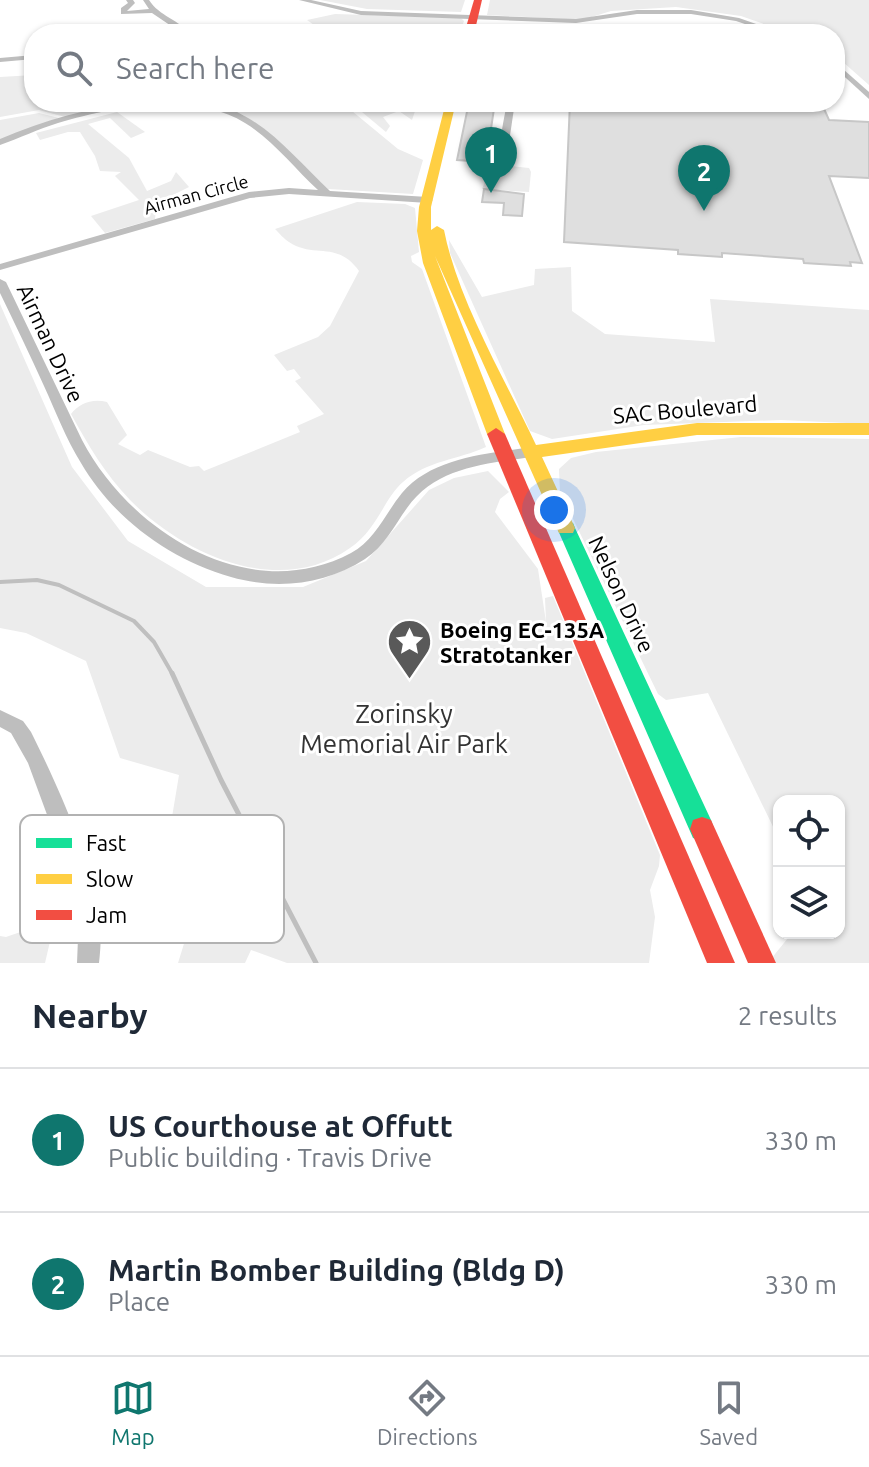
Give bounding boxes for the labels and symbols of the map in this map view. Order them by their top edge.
pin: 1 [465,127,517,193]
pin: 2 [678,145,730,211]
street label: Airman Circle [142,170,250,218]
street label: Airman Drive [13,280,89,406]
street label: SAC Boulevard [612,390,758,428]
your location [534,490,574,530]
street label: Nelson Drive [584,532,660,656]
place label: Boeing EC-135A Stratotanker [440,617,605,667]
place icon: Boeing EC-135A Stratotanker [385,618,433,681]
park label: Zorinsky Memorial Air Park [300,699,508,758]
legend [20,815,284,943]
text: Fast [86,830,127,855]
text: Slow [86,866,133,891]
text: Jam [86,902,127,927]

